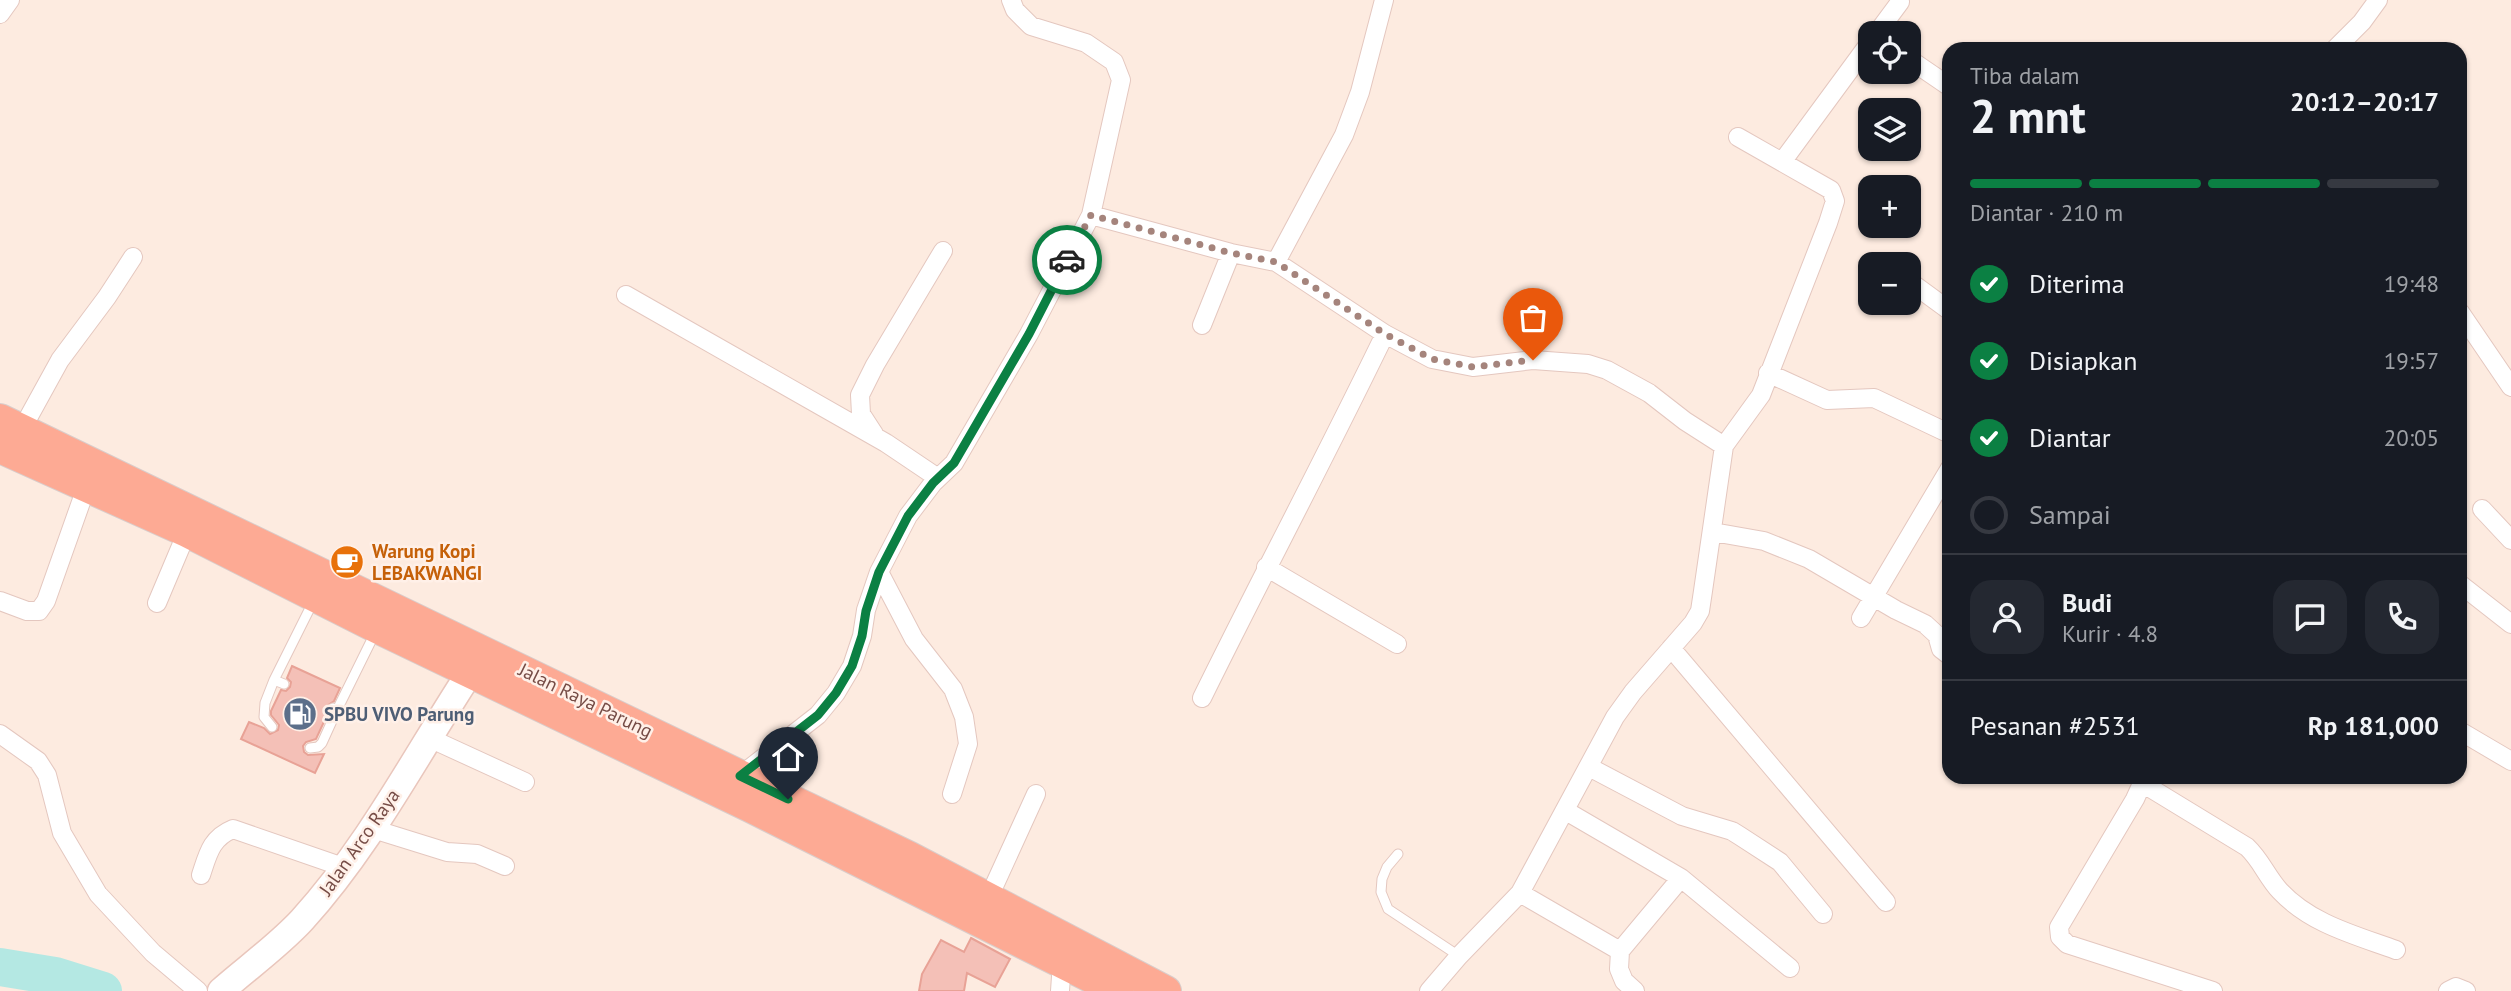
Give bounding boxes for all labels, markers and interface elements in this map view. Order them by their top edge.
map controls [1858,21,1921,315]
button: locate [1858,21,1921,84]
text: Tiba dalam [1970,61,2079,90]
text: 20:12–20:17 [2290,85,2439,118]
text: 2 mnt [1970,86,2086,146]
button: layers [1858,98,1921,161]
button: + [1858,175,1921,238]
text: Diantar · 210 m [1970,198,2123,227]
courier [1032,225,1102,295]
icon: car [1048,241,1086,279]
button: − [1858,252,1921,315]
icon: check [1970,265,2008,303]
text: Diterima [2029,267,2125,300]
text: 19:48 [2384,269,2439,298]
pin [1503,288,1563,360]
icon: bag [1514,299,1552,337]
icon: check [1970,342,2008,380]
text: Disiapkan [2029,344,2137,377]
text: 19:57 [2384,346,2439,375]
icon: check [1970,419,2008,457]
text: Diantar [2029,421,2111,454]
text: 20:05 [2384,423,2439,452]
text: Sampai [2029,498,2111,531]
place label: Warung Kopi LEBAKWANGI [372,539,482,585]
cafe icon: Warung Kopi LEBAKWANGI [328,543,366,581]
button: person [1970,580,2044,654]
button: chat [2273,580,2347,654]
button: phone [2365,580,2439,654]
text: Budi [2062,586,2112,619]
text: Kurir · 4.8 [2062,619,2158,648]
street label: Jalan Raya Parung [514,657,657,743]
fuel station icon: SPBU VIVO Parung [281,695,319,733]
place label: SPBU VIVO Parung [324,702,474,726]
text: Pesanan #2531 [1970,709,2140,742]
text: Rp 181,000 [2308,709,2439,742]
pin [758,727,818,799]
icon: home [769,738,807,776]
street label: Jalan Arco Raya [313,784,405,901]

